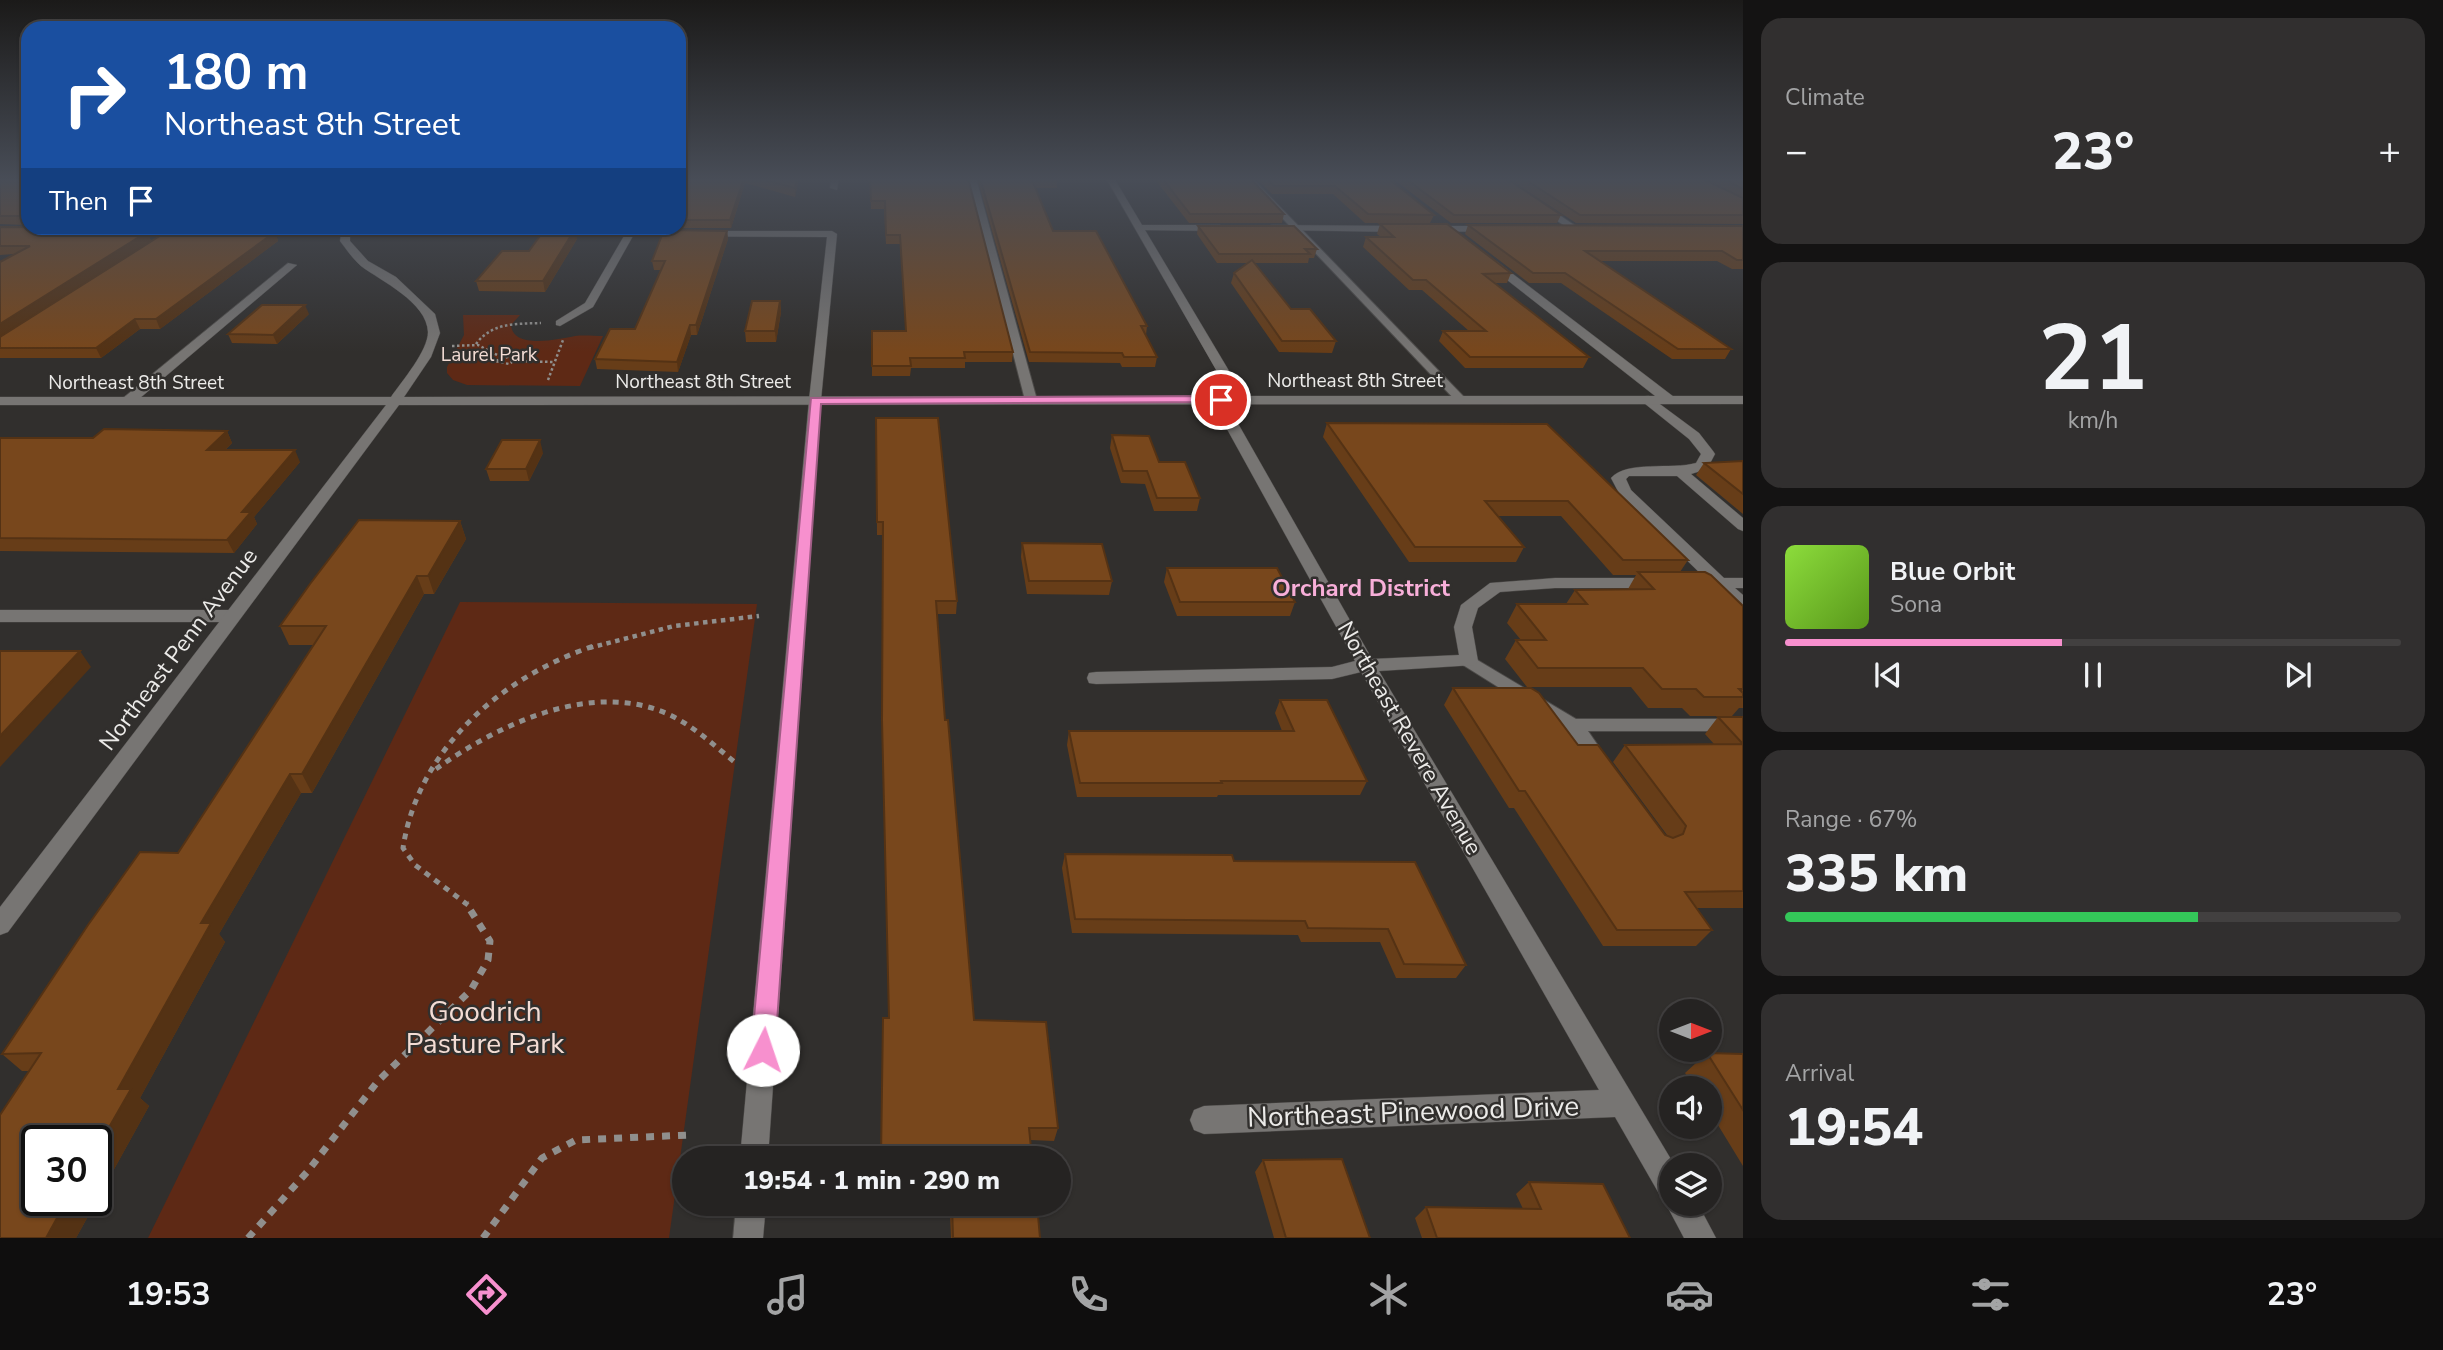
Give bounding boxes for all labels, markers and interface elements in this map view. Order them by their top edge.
text: 180 m [164,39,308,106]
icon: right [49,49,140,140]
text: Climate [1785,82,1865,113]
text: Northeast 8th Street [164,103,460,146]
text: 23° [2052,116,2134,187]
text: − [1785,126,1808,177]
text: + [2378,126,2401,177]
icon: arrive [122,182,160,220]
text: Then [49,184,108,219]
text: 21 [2038,297,2148,421]
park label: Laurel Park [441,342,538,368]
street label: Northeast 8th Street [1267,368,1443,394]
street label: Northeast 8th Street [615,369,791,395]
street label: Northeast 8th Street [48,370,224,396]
pin [1191,370,1251,430]
icon: arrive [1202,381,1240,419]
text: km/h [2068,405,2118,436]
street label: Northeast Penn Avenue [92,542,265,757]
text: Blue Orbit [1890,554,2015,589]
district label: Orchard District [1272,572,1451,604]
text: Sona [1890,589,1942,620]
street label: Northeast Revere Avenue [1330,616,1489,861]
icon: previous [1869,656,1907,694]
icon: pause [2074,656,2112,694]
icon: next [2279,656,2317,694]
text: Range · 67% [1785,804,1917,835]
text: 335 km [1785,838,1968,909]
park label: Goodrich Pasture Park [406,993,565,1063]
north arrow [1659,999,1722,1062]
map controls [1659,999,1722,1216]
position arrow [726,1013,800,1087]
text: Arrival [1785,1058,1854,1089]
button: sound [1659,1076,1722,1139]
street label: Northeast Pinewood Drive [1246,1087,1580,1137]
text: 19:54 [1785,1092,1923,1163]
speed limit sign: 30 [21,1125,112,1216]
button: layers [1659,1153,1722,1216]
text: 19:54 · 1 min · 290 m [743,1163,1000,1198]
icon: directions [462,1270,511,1319]
icon: music [763,1270,812,1319]
icon: phone [1064,1270,1113,1319]
icon: climate [1364,1270,1413,1319]
icon: car [1665,1270,1714,1319]
icon: filters [1966,1270,2015,1319]
text: 19:53 [126,1273,211,1316]
text: 23° [2267,1273,2317,1316]

